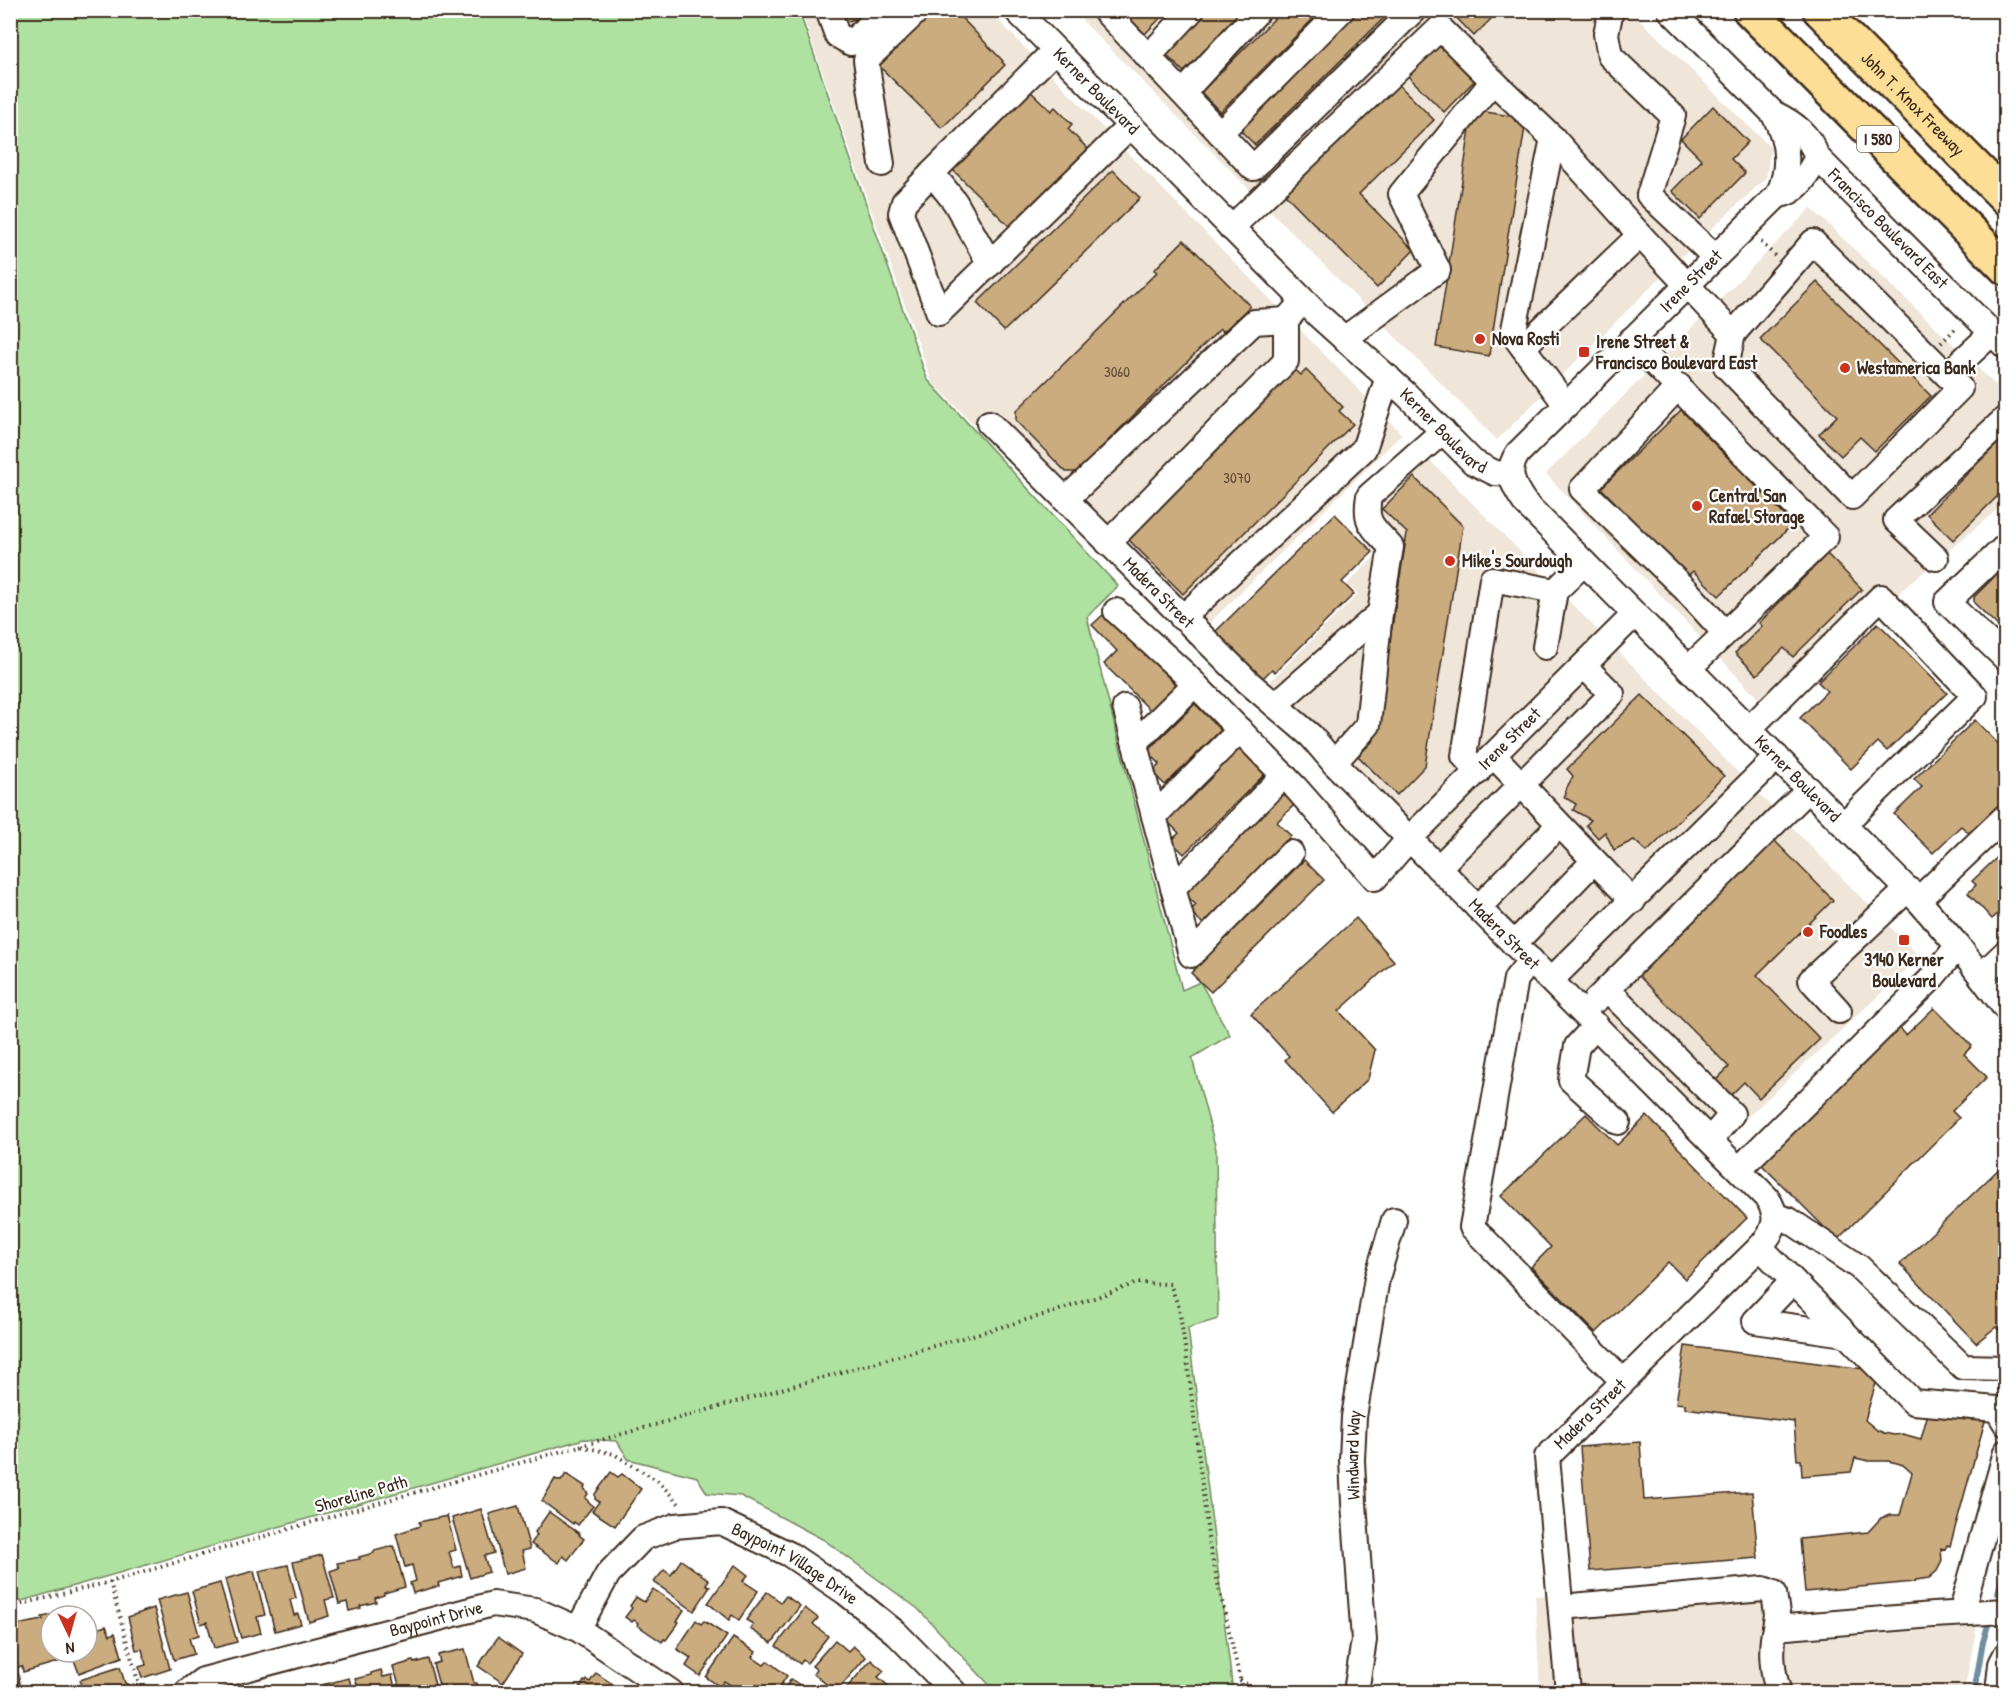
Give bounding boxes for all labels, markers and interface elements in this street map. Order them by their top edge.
street label: Kerner Boulevard [1048,41,1145,140]
street label: John T. Knox Freeway [1856,46,1971,162]
road number: I 580 [1857,126,1899,152]
street label: Francisco Boulevard East [1822,161,1955,295]
street label: Irene Street [1654,243,1728,318]
place label: Nova Rosti [1492,326,1560,351]
place label: Irene Street & Francisco Boulevard East [1595,329,1758,375]
marker: Nova Rosti [1473,332,1487,346]
marker: Irene Street & Francisco Boulevard East [1577,345,1591,359]
place label: Westamerica Bank [1857,355,1976,380]
house number: 3060 [1104,361,1130,382]
marker: Westamerica Bank [1838,361,1852,375]
street label: Kerner Boulevard [1395,381,1491,479]
house number: 3070 [1223,467,1251,488]
place label: Central San Rafael Storage [1709,483,1806,530]
marker: Central San Rafael Storage [1690,499,1704,513]
place label: Mike's Sourdough [1462,548,1573,574]
street label: Madera Street [1118,551,1201,634]
marker: Mike's Sourdough [1443,554,1457,568]
street label: Irene Street [1472,701,1547,775]
street label: Kerner Boulevard [1749,729,1847,827]
street label: Madera Street [1463,892,1546,976]
place label: Foodles [1819,919,1867,944]
marker: Foodles [1801,925,1815,939]
marker: 3140 Kerner Boulevard [1897,933,1911,947]
place label: 3140 Kerner Boulevard [1864,947,1944,993]
street label: Madera Street [1548,1372,1632,1455]
street label: Windward Way [1339,1408,1367,1500]
street label: Shoreline Path [312,1468,410,1519]
street label: Baypoint Village Drive [728,1516,864,1610]
street label: Baypoint Drive [387,1594,485,1643]
north arrow [39,1604,99,1664]
text: N [65,1638,76,1660]

